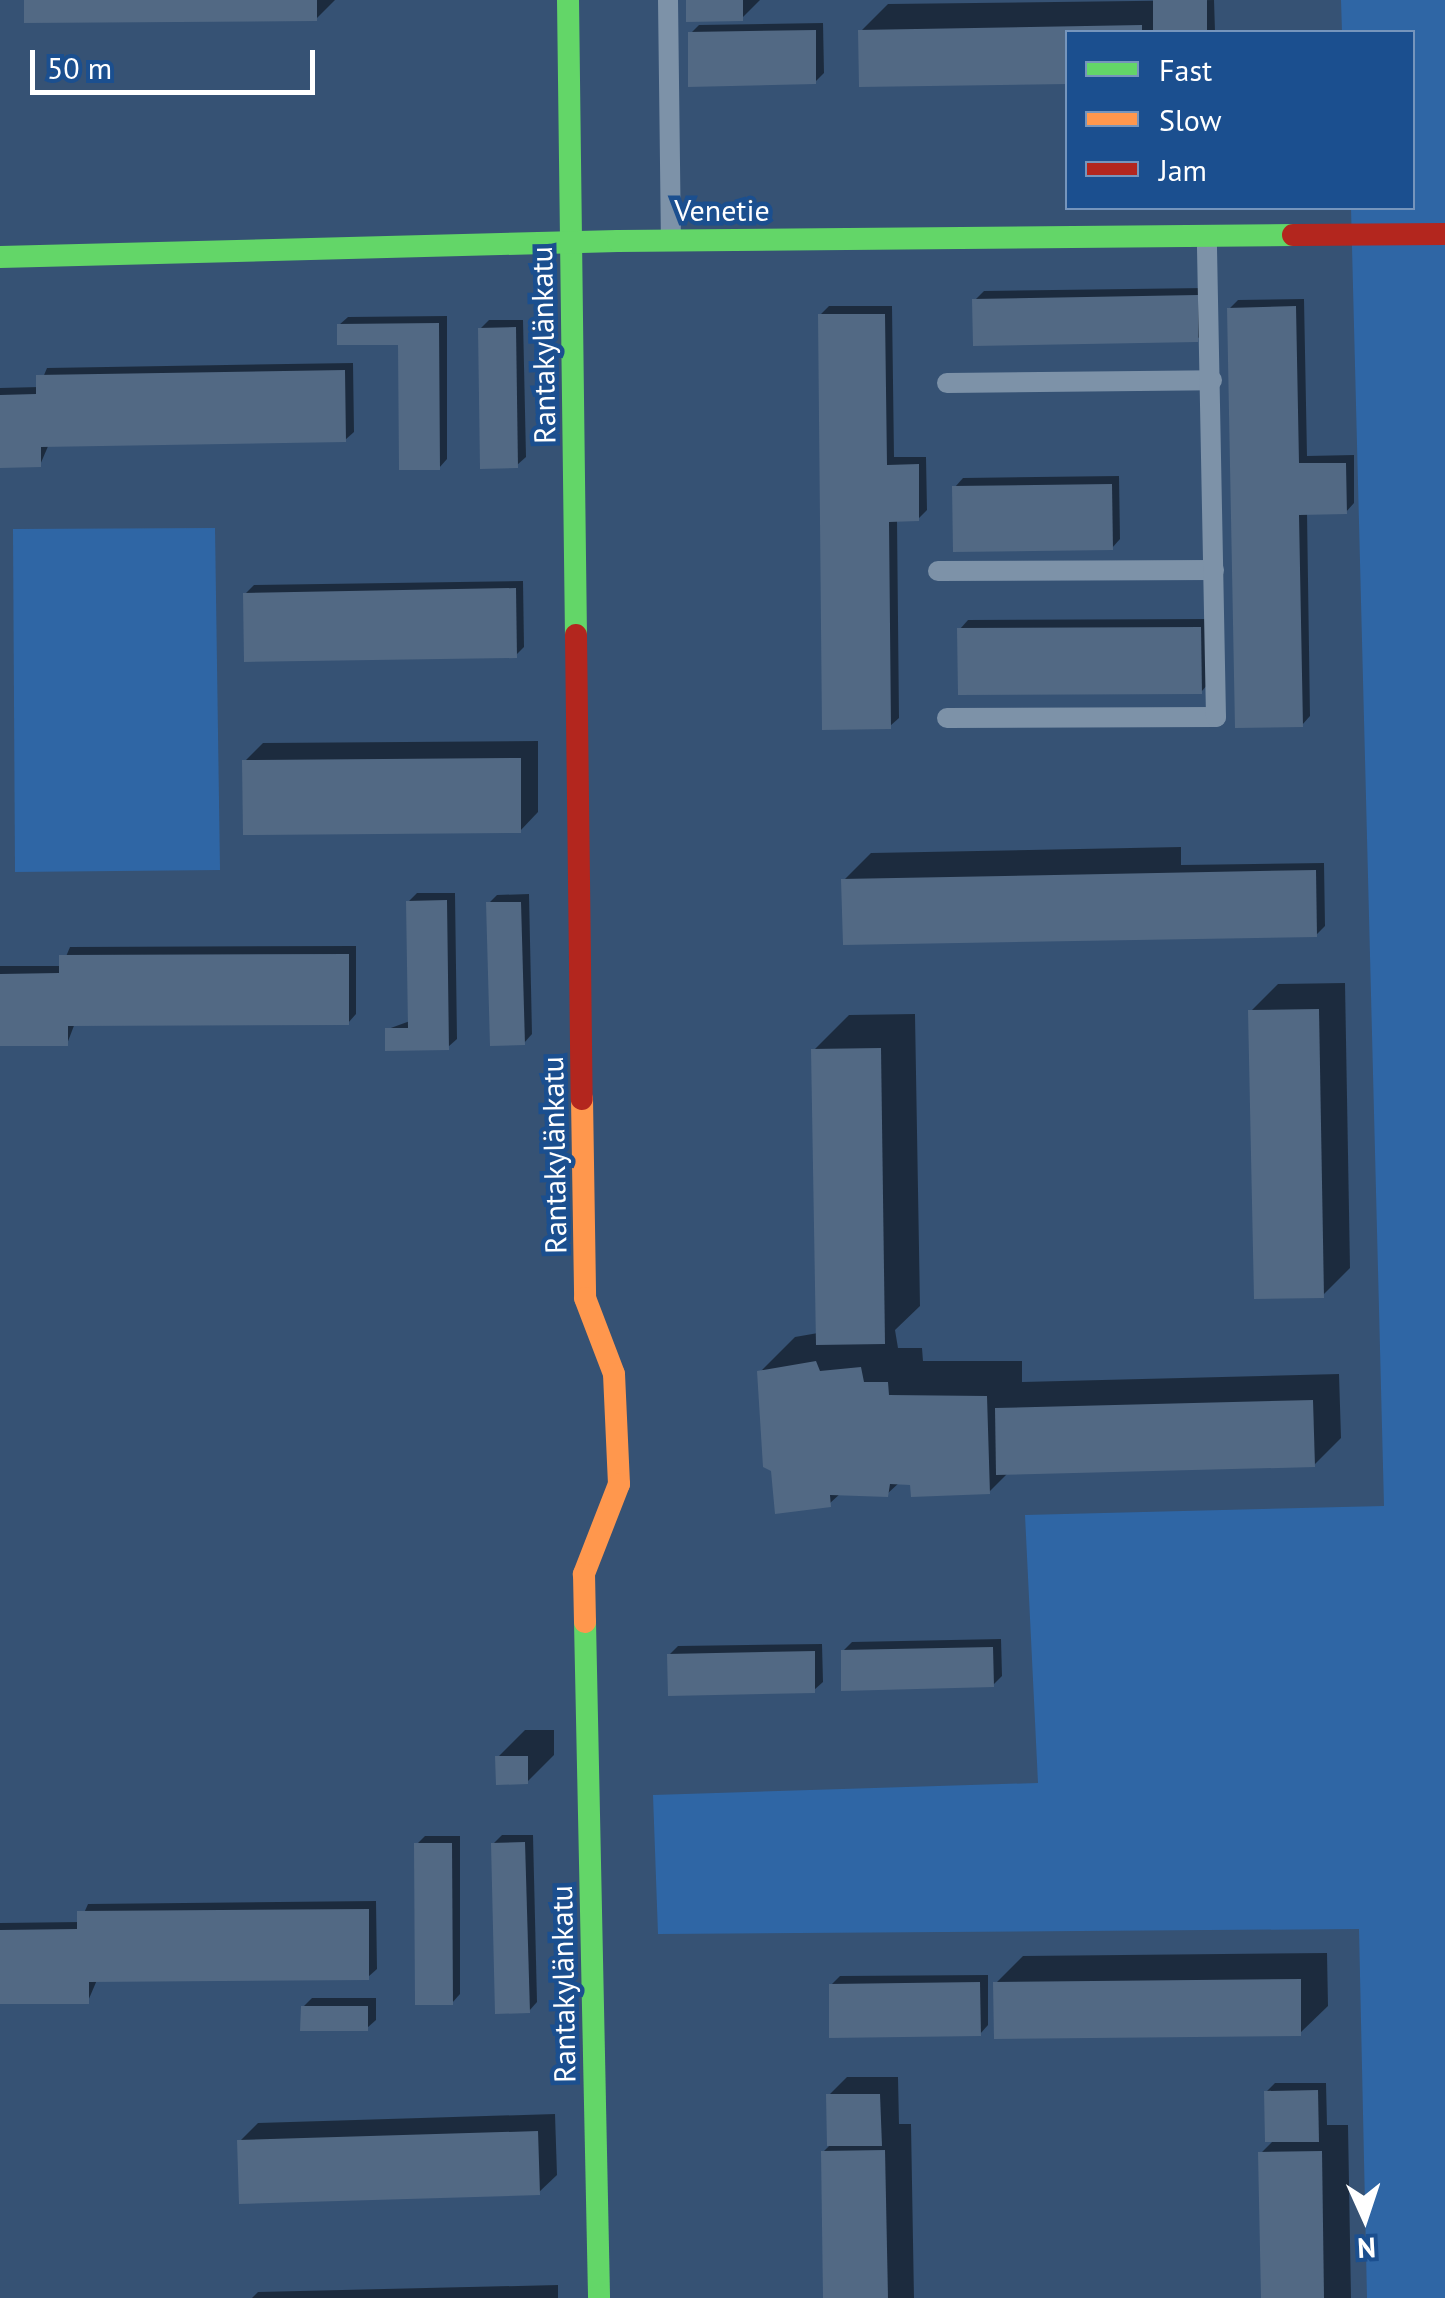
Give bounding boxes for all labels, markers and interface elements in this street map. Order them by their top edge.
scale bar [35,30,320,92]
legend [1065,30,1415,210]
text: 50 m [47,48,112,87]
text: Fast [1159,50,1212,89]
text: Slow [1159,100,1222,139]
text: Jam [1159,150,1207,189]
street label: Venetie [674,192,770,228]
street label: Rantakylänkatu [523,246,563,444]
street label: Rantakylänkatu [534,1056,574,1254]
street label: Rantakylänkatu [543,1885,583,2083]
north arrow [1315,2168,1415,2268]
text: N [1356,2230,1377,2267]

